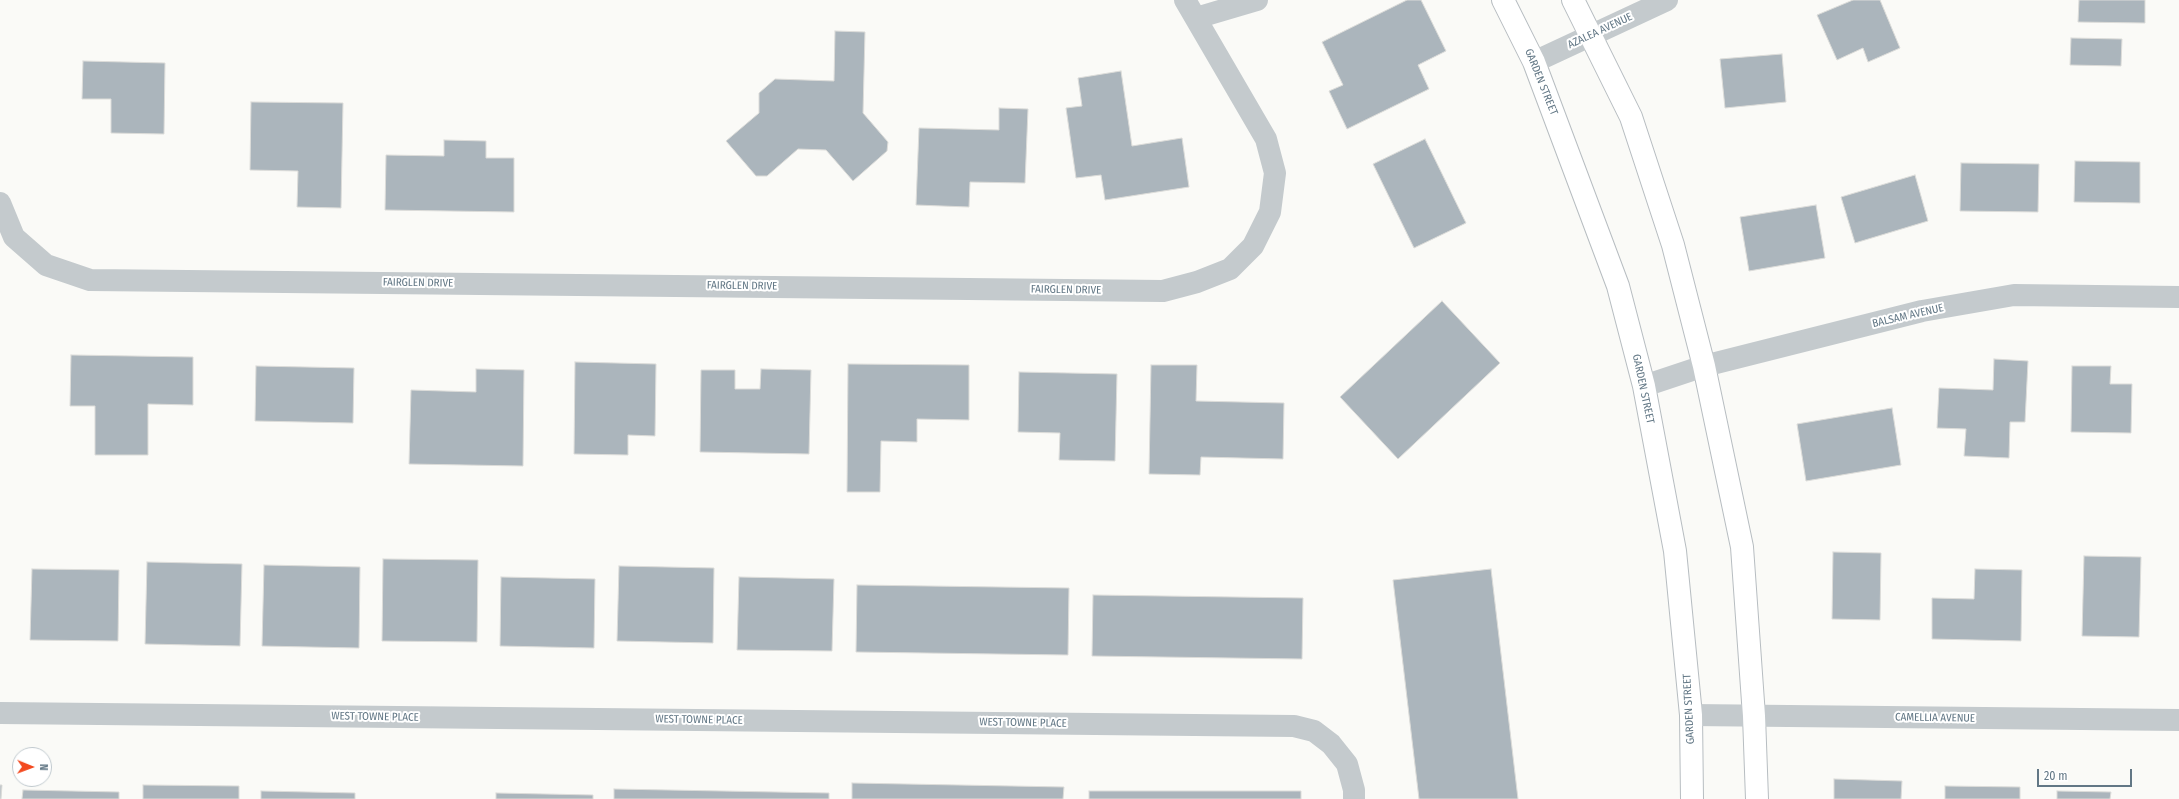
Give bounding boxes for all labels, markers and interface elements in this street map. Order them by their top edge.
street label: AZALEA AVENUE [1566,10,1634,52]
street label: GARDEN STREET [1522,47,1560,117]
street label: FAIRGLEN DRIVE [383,276,453,290]
street label: FAIRGLEN DRIVE [707,279,777,293]
street label: FAIRGLEN DRIVE [1031,283,1101,297]
street label: BALSAM AVENUE [1871,301,1945,331]
street label: GARDEN STREET [1629,353,1657,425]
street label: GARDEN STREET [1681,673,1697,745]
street label: WEST TOWNE PLACE [331,710,419,724]
street label: CAMELLIA AVENUE [1895,711,1975,725]
street label: WEST TOWNE PLACE [655,713,743,727]
street label: WEST TOWNE PLACE [979,716,1067,730]
north arrow [12,747,52,787]
scale bar [2039,761,2134,787]
text: N [37,764,50,771]
text: 20 m [2044,769,2068,783]

